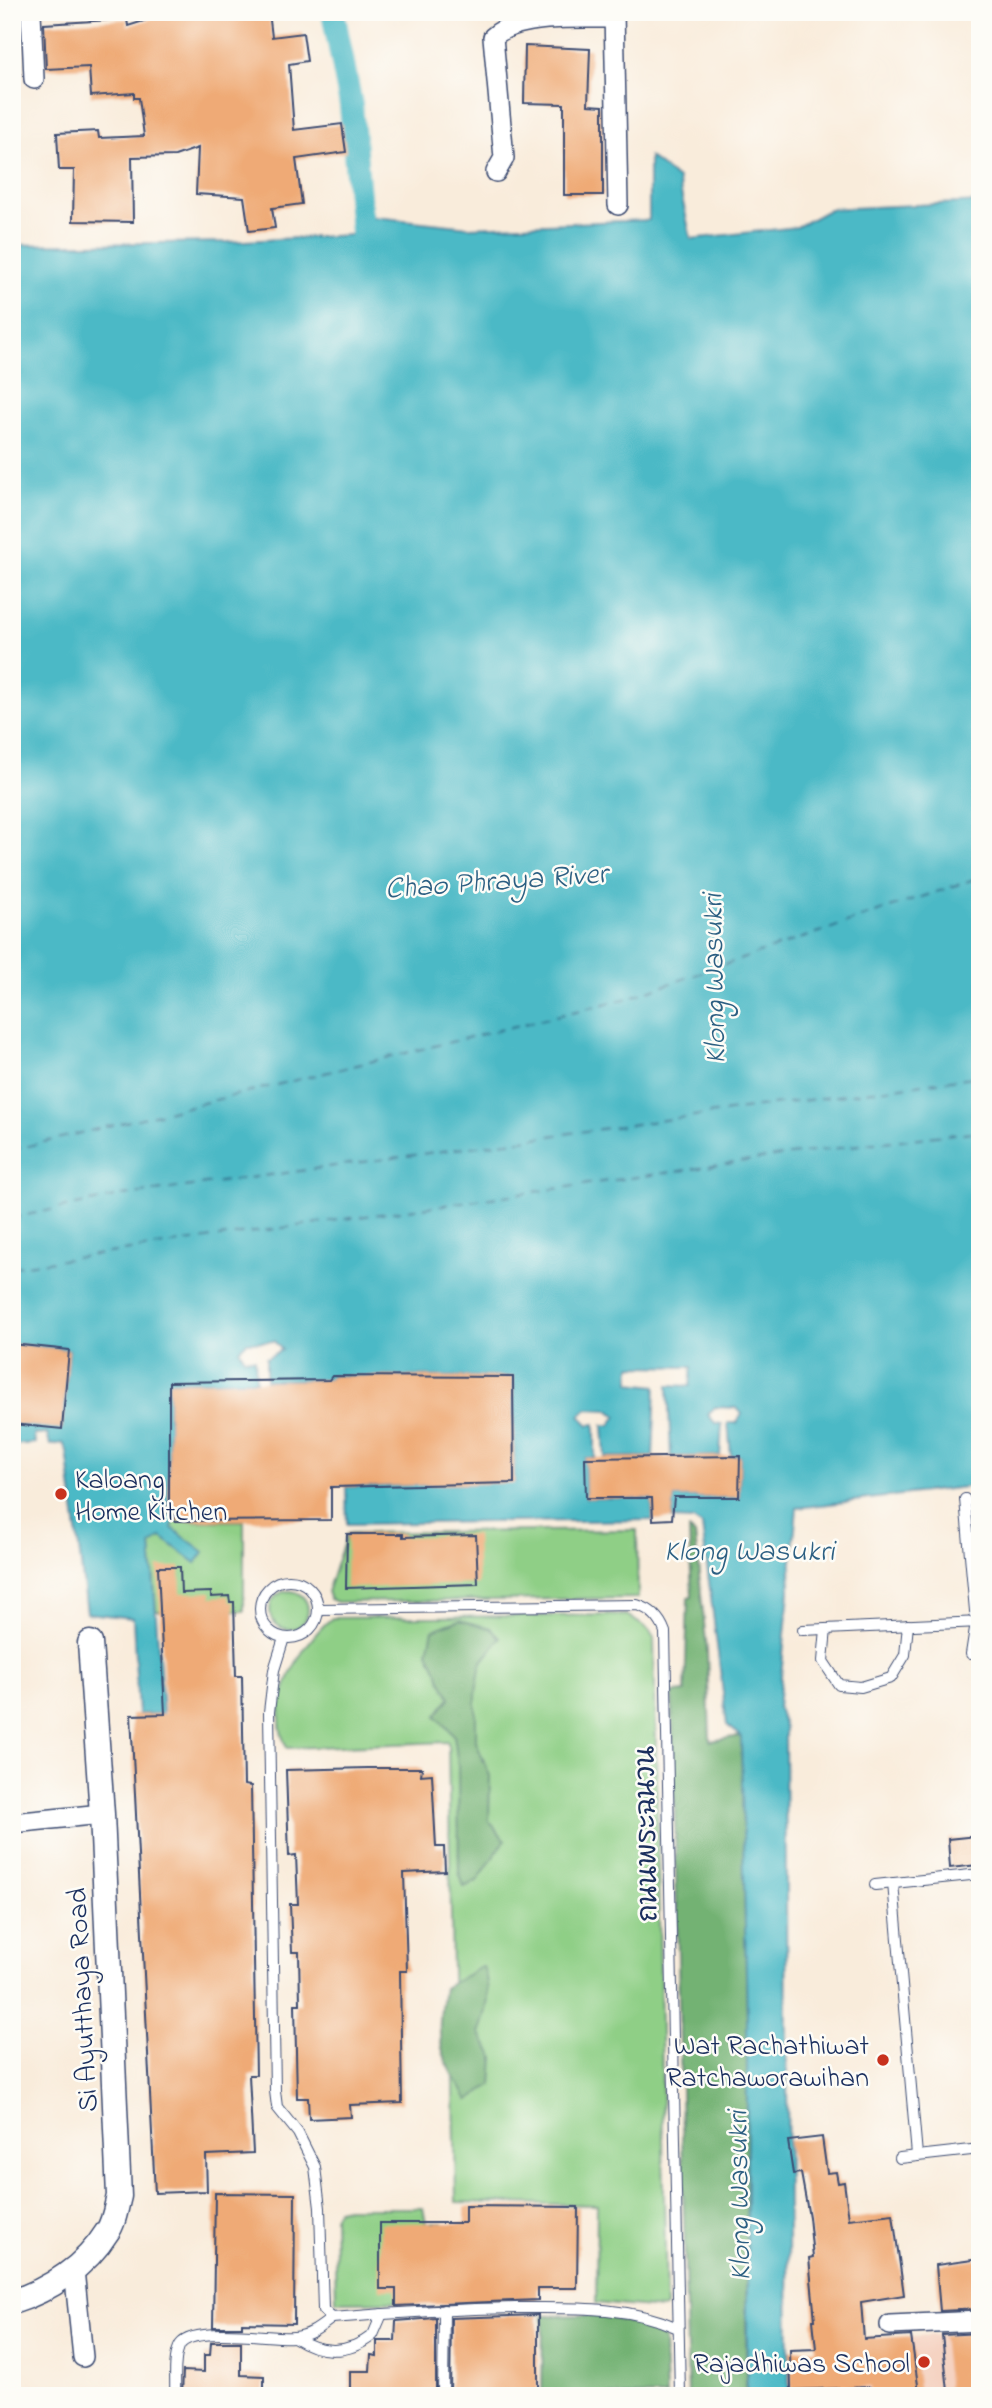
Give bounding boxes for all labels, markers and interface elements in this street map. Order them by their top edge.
water label: Chao Phraya River [383,853,613,913]
water label: Klong Wasukri [692,891,739,1065]
place label: Kaloang Home Kitchen [75,1461,227,1534]
marker: Kaloang Home Kitchen [53,1486,69,1502]
water label: Klong Wasukri [664,1531,837,1575]
street label: ถนนพระฉนวน [626,1746,671,1922]
street label: Si Ayutthaya Road [58,1886,111,2113]
place label: Wat Rachathiwat Ratchaworawihan [666,2027,869,2100]
marker: Wat Rachathiwat Ratchaworawihan [875,2052,891,2068]
water label: Klong Wasukri [717,2108,764,2282]
place label: Rajadhiwas School [693,2345,910,2386]
marker: Rajadhiwas School [916,2354,932,2370]

